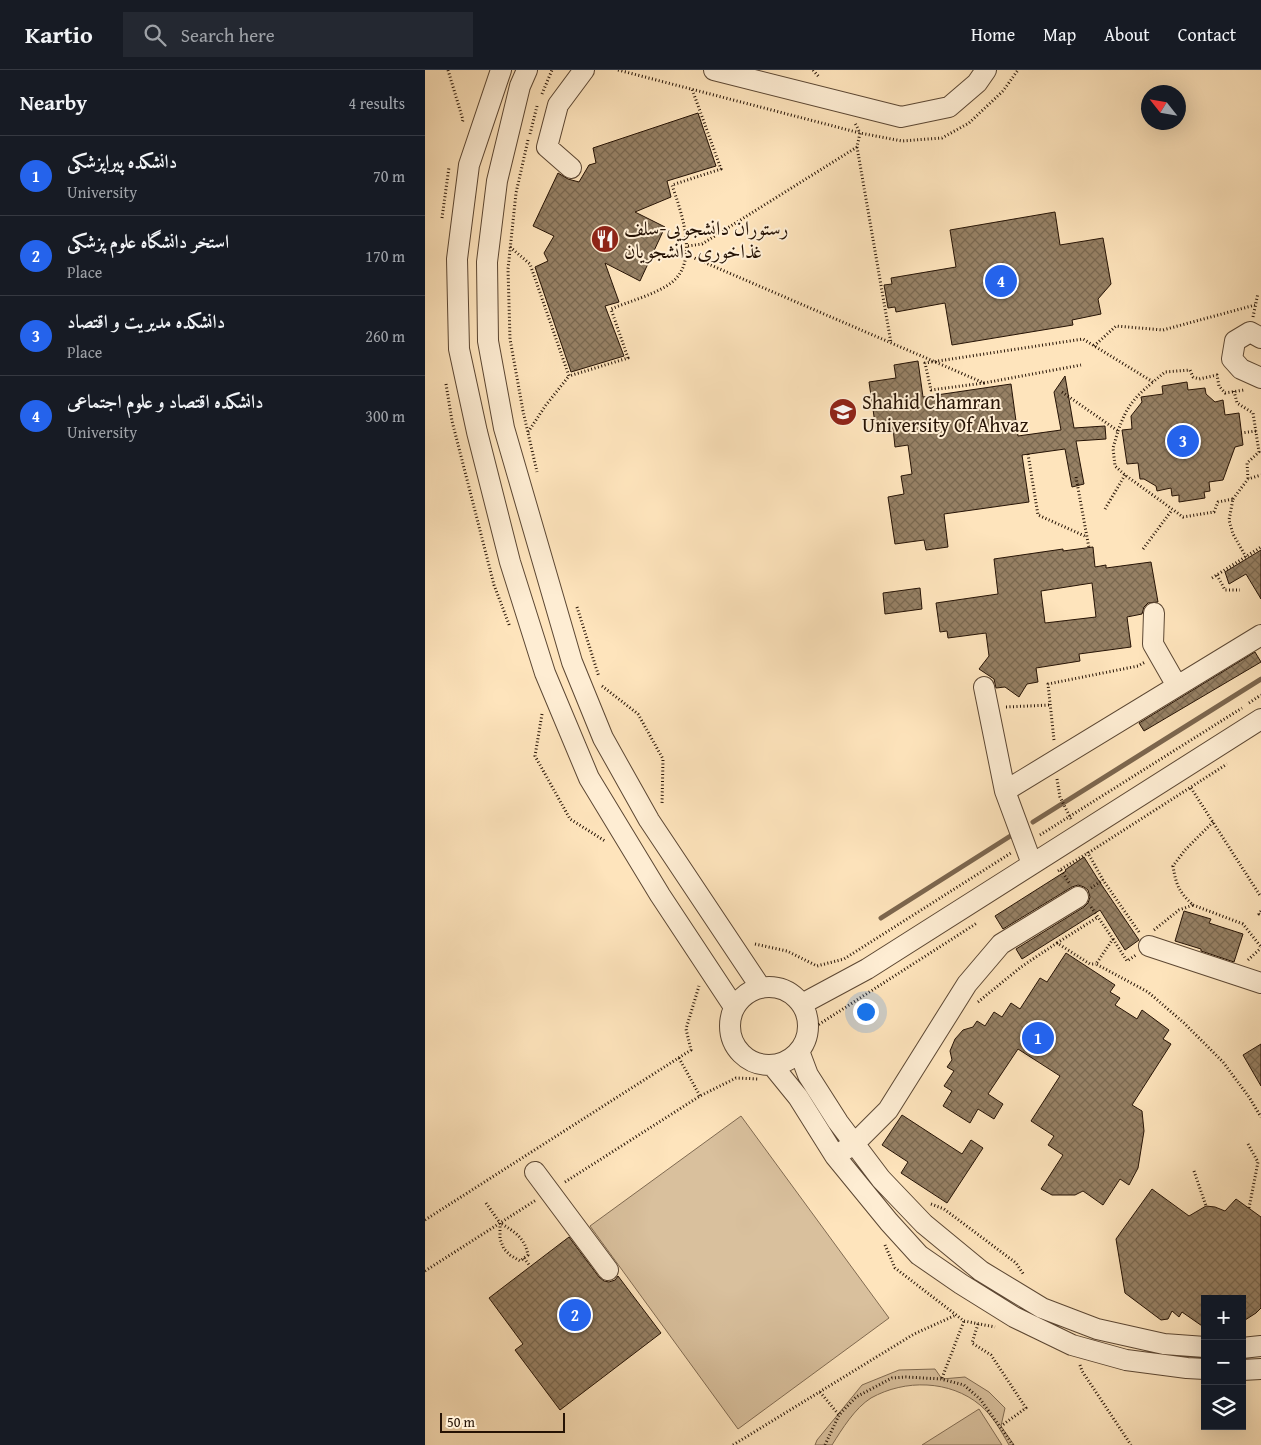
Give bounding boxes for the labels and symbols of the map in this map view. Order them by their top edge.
north arrow [1141,85,1186,130]
place label: رستوران دانشجویی-سلف غذاخوری دانشجویان [624,213,789,265]
restaurant icon: رستوران دانشجویی-سلف غذاخوری دانشجویان [590,224,620,254]
pin: 4 [985,262,1017,300]
place label: Shahid Chamran University Of Ahvaz [862,387,1028,439]
school or university icon: Shahid Chamran University Of Ahvaz [828,397,858,427]
pin: 3 [1167,422,1199,460]
your location [853,999,879,1025]
pin: 1 [1022,1019,1054,1057]
pin: 2 [559,1296,591,1334]
scale bar [440,1410,565,1433]

